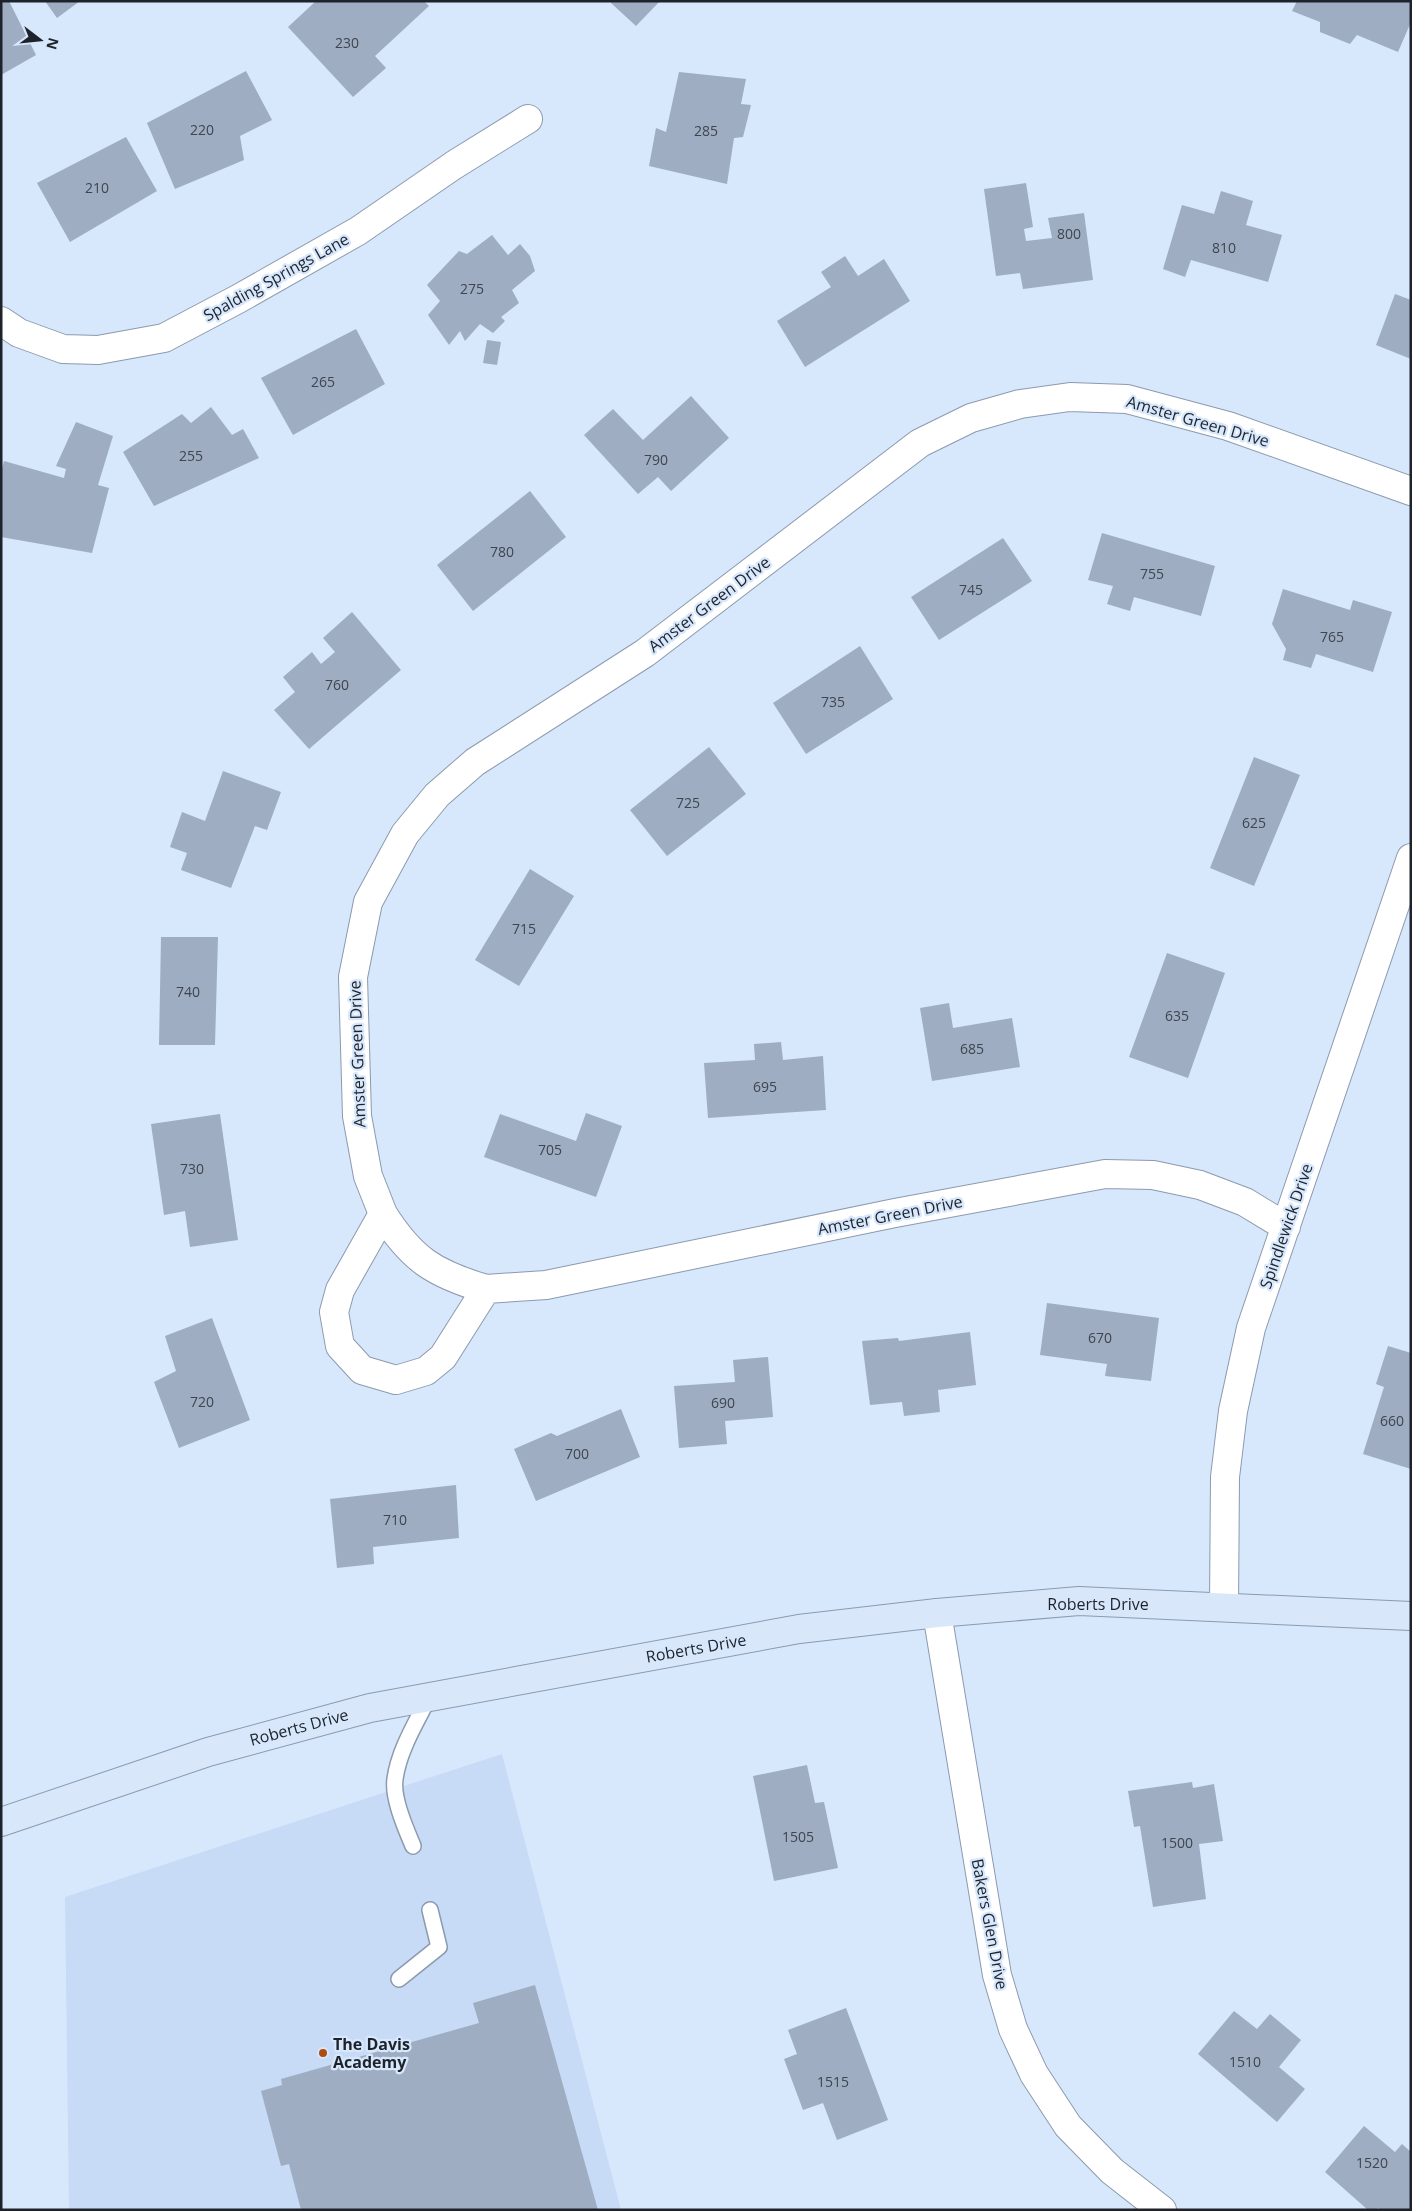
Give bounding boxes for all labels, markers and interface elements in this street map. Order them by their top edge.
north arrow [15,15,65,65]
house number: 230 [335,33,359,52]
text: N [42,36,64,52]
house number: 220 [190,120,214,139]
house number: 285 [694,121,718,140]
house number: 210 [85,178,109,197]
house number: 800 [1057,224,1081,243]
street label: Spalding Springs Lane [199,228,353,326]
house number: 810 [1212,238,1236,257]
house number: 275 [460,279,484,298]
house number: 265 [311,372,335,391]
street label: Amster Green Drive [1124,390,1272,452]
house number: 255 [179,446,203,465]
house number: 790 [644,450,668,469]
house number: 780 [490,542,514,561]
street label: Amster Green Drive [644,551,774,657]
house number: 755 [1140,564,1164,583]
house number: 745 [959,580,983,599]
house number: 765 [1320,627,1344,646]
house number: 760 [325,675,349,694]
house number: 735 [821,692,845,711]
house number: 725 [676,793,700,812]
house number: 625 [1242,813,1266,832]
house number: 715 [512,919,536,938]
street label: Amster Green Drive [343,980,371,1128]
house number: 740 [176,982,200,1001]
house number: 635 [1165,1006,1189,1025]
house number: 685 [960,1039,984,1058]
house number: 695 [753,1077,777,1096]
house number: 705 [538,1140,562,1159]
house number: 730 [180,1159,204,1178]
street label: Spindlewick Drive [1254,1160,1318,1292]
street label: Amster Green Drive [816,1190,964,1240]
house number: 670 [1088,1328,1112,1347]
house number: 720 [190,1392,214,1411]
house number: 690 [711,1393,735,1412]
house number: 660 [1380,1411,1404,1430]
house number: 700 [565,1444,589,1463]
house number: 710 [383,1510,407,1529]
street label: Roberts Drive [1047,1593,1149,1615]
street label: Roberts Drive [644,1628,748,1668]
street label: Roberts Drive [247,1703,351,1751]
house number: 1505 [782,1827,814,1846]
house number: 1500 [1161,1833,1193,1852]
street label: Bakers Glen Drive [967,1857,1013,1991]
place label: The Davis Academy [333,2033,410,2073]
marker: The Davis Academy [317,2047,329,2059]
house number: 1510 [1229,2052,1261,2071]
house number: 1515 [817,2072,849,2091]
house number: 1520 [1356,2153,1388,2172]

